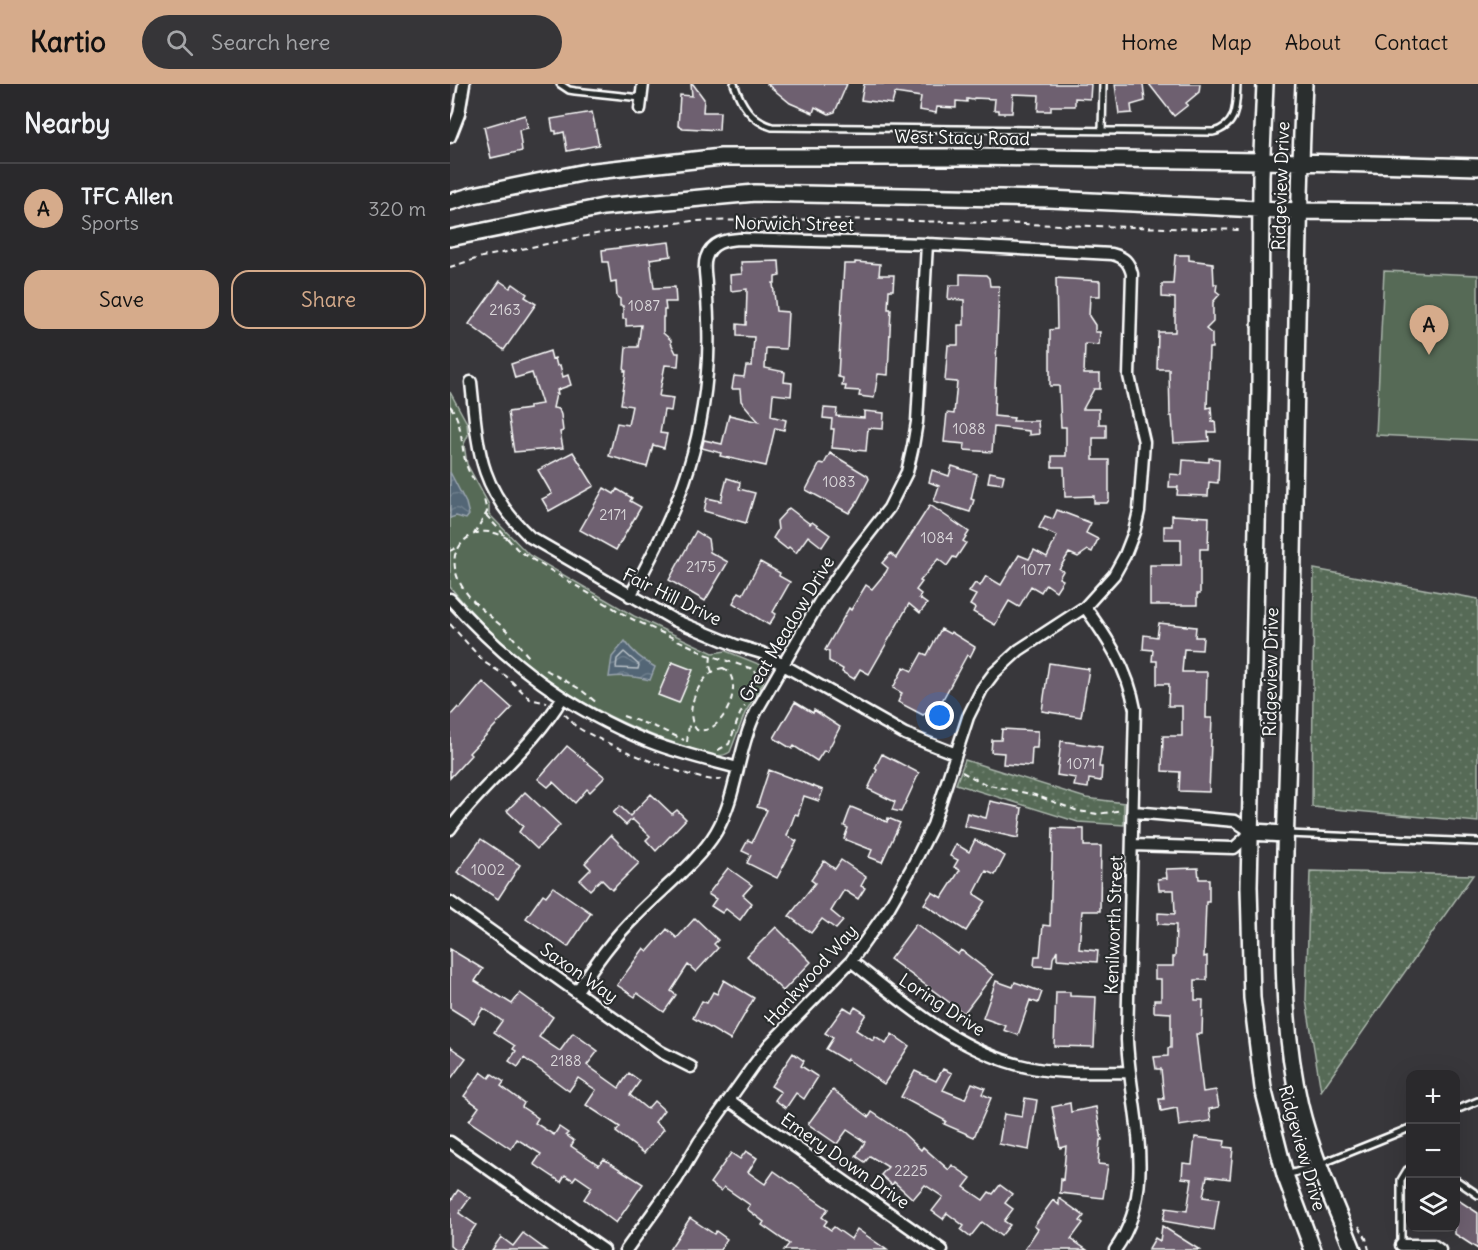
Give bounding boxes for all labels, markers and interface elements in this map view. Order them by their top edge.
search box [142,15,562,69]
text: Kartio [30,24,106,60]
icon: search [163,26,196,59]
text: Search here [211,28,330,56]
text: Home [1121,29,1178,56]
text: Map [1211,29,1252,56]
text: About [1285,29,1341,56]
text: Contact [1374,29,1448,56]
text: Nearby [24,107,110,140]
street label: Ridgeview Drive [1267,121,1294,251]
street label: West Stacy Road [894,125,1030,150]
text: TFC Allen [81,182,173,210]
text: A [37,196,50,221]
text: 320 m [368,196,426,221]
text: Sports [81,210,139,235]
street label: Norwich Street [734,211,854,236]
button: Save [24,270,219,329]
button: Share [231,270,426,329]
house number: 1087 [628,296,660,315]
house number: 2163 [489,300,521,319]
pin: A [1410,306,1448,355]
house number: 1088 [952,419,986,438]
house number: 1083 [823,472,856,491]
house number: 2171 [599,505,627,524]
house number: 1084 [920,528,954,547]
street label: Great Meadow Drive [734,552,839,706]
house number: 2175 [686,557,716,576]
house number: 1077 [1021,560,1051,579]
street label: Fair Hill Drive [619,563,725,630]
street label: Ridgeview Drive [1258,607,1283,737]
your location [925,701,954,730]
house number: 1071 [1067,754,1095,773]
street label: Kenilworth Street [1100,855,1127,995]
house number: 1002 [471,860,505,879]
street label: Hankwood Way [759,919,862,1030]
street label: Saxon Way [536,937,623,1008]
street label: Loring Drive [895,968,990,1041]
house number: 2188 [550,1051,582,1070]
map controls [1406,1070,1460,1232]
button: + [1406,1070,1460,1124]
street label: Ridgeview Drive [1274,1083,1331,1213]
street label: Emery Down Drive [776,1108,914,1214]
button: − [1406,1124,1460,1178]
house number: 2225 [894,1161,928,1180]
button: layers [1406,1178,1460,1232]

